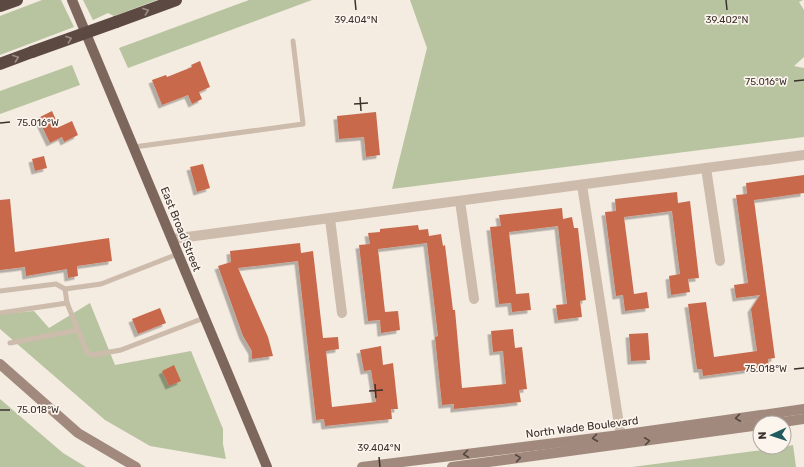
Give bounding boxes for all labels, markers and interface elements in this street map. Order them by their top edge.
one-way arrow [142,7,149,15]
text: 39.404°N [334,14,378,26]
text: 39.402°N [706,14,749,26]
one-way arrow [66,35,73,43]
one-way arrow [13,55,20,63]
text: 75.016°W [745,76,787,88]
text: 75.016°W [17,117,59,129]
street label: East Broad Street [158,185,204,274]
text: 75.018°W [745,363,787,375]
text: 75.018°W [17,404,59,416]
one-way arrow [735,413,741,422]
street label: North Wade Boulevard [525,414,639,441]
north arrow [752,415,792,455]
text: N [756,431,769,440]
one-way arrow [592,433,598,442]
one-way arrow [644,437,650,446]
text: 39.404°N [357,442,401,454]
one-way arrow [463,449,469,458]
one-way arrow [515,454,521,463]

